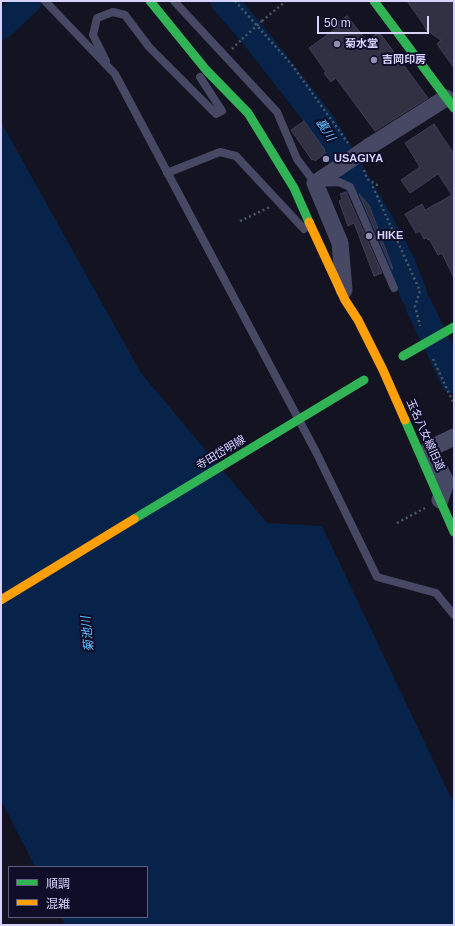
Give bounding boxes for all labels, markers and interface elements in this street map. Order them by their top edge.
scale bar [319,8,431,34]
text: 50 m [324,16,351,30]
place label: 菊水堂 [345,37,378,51]
marker: 菊水堂 [332,39,342,49]
place label: 吉岡印房 [382,53,426,67]
marker: 吉岡印房 [369,55,379,65]
water label: 裏川 [312,116,338,144]
place label: USAGIYA [334,152,383,166]
marker: USAGIYA [321,154,331,164]
place label: HIKE [377,229,403,243]
marker: HIKE [364,231,374,241]
street label: 玉名八女線旧道 [403,397,447,473]
street label: 寺田岱明線 [194,433,248,473]
water label: 菊池川 [79,615,97,653]
legend [8,866,148,918]
text: 順調 [46,877,70,891]
text: 混雑 [46,897,70,911]

